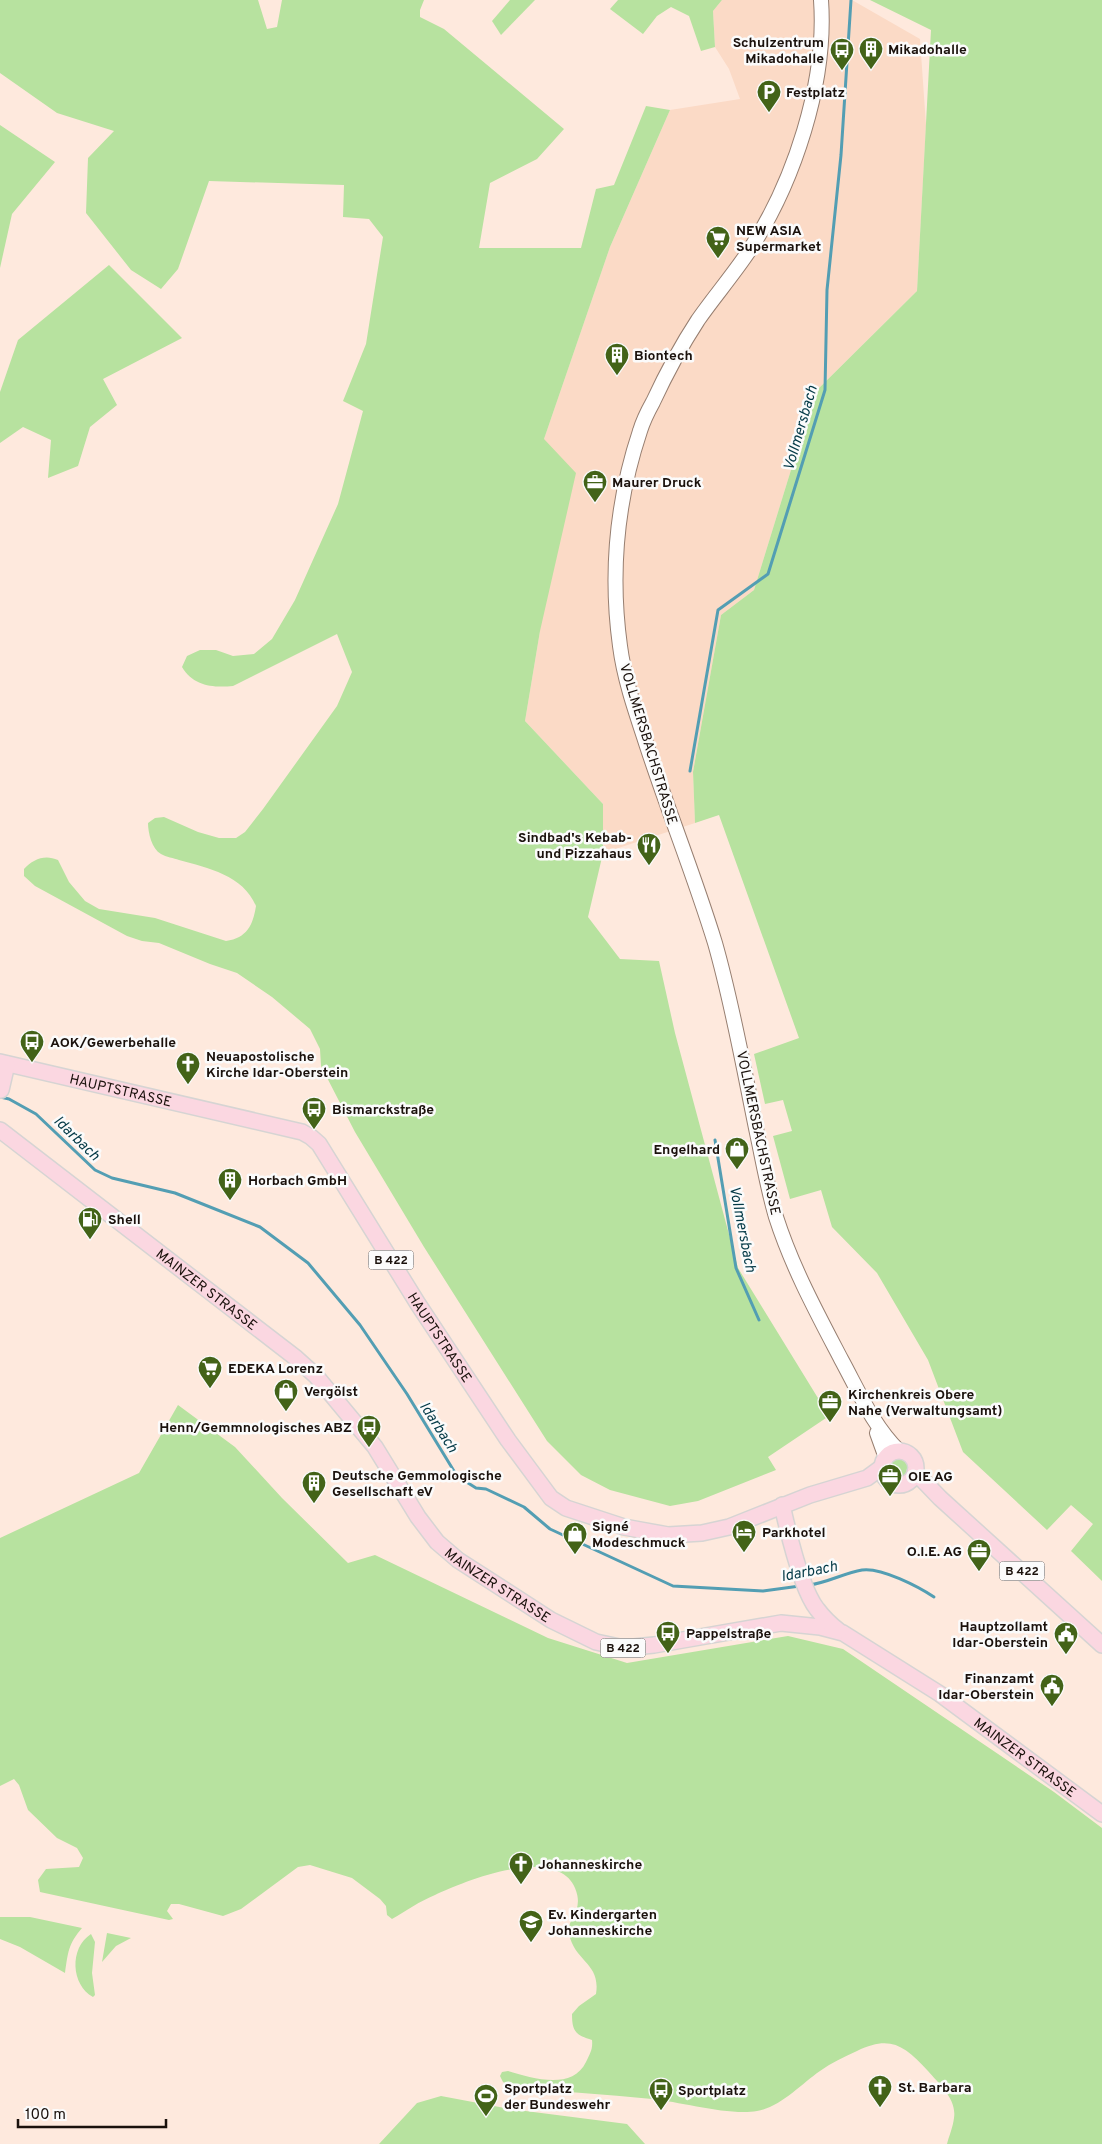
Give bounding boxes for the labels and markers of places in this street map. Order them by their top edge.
place label: Schulzentrum Mikadohalle [733,35,824,68]
building icon: Mikadohalle [858,36,884,70]
bus stop icon: Schulzentrum Mikadohalle [829,37,855,71]
place label: Mikadohalle [888,42,967,59]
parking icon: Festplatz [756,79,782,113]
place label: Festplatz [786,85,845,102]
place label: NEW ASIA Supermarket [736,223,821,256]
supermarket icon: NEW ASIA Supermarket [705,225,731,259]
building icon: Biontech [604,342,630,376]
place label: Biontech [634,348,693,365]
office icon: Maurer Druck [582,469,608,503]
place label: Maurer Druck [612,475,702,492]
place label: Sindbad's Kebab- und Pizzahaus [518,830,632,863]
restaurant icon: Sindbad's Kebab- und Pizzahaus [636,832,662,866]
bus stop icon: AOK/Gewerbehalle [19,1029,45,1063]
place label: AOK/Gewerbehalle [50,1035,176,1052]
place label: Neuapostolische Kirche Idar-Oberstein [206,1049,348,1082]
church icon: Neuapostolische Kirche Idar-Oberstein [175,1051,201,1085]
bus stop icon: Bismarckstraße [301,1096,327,1130]
place label: Bismarckstraße [332,1102,434,1119]
shop icon: Engelhard [724,1136,750,1170]
place label: Engelhard [653,1142,720,1159]
building icon: Horbach GmbH [217,1167,243,1201]
place label: Horbach GmbH [248,1173,347,1190]
fuel station icon: Shell [77,1206,103,1240]
place label: Shell [108,1212,141,1229]
supermarket icon: EDEKA Lorenz [197,1355,223,1389]
place label: EDEKA Lorenz [228,1361,323,1378]
shop icon: Vergölst [273,1378,299,1412]
place label: Vergölst [304,1384,358,1401]
place label: Kirchenkreis Obere Nahe (Verwaltungsamt) [848,1387,1003,1420]
office icon: Kirchenkreis Obere Nahe (Verwaltungsamt) [817,1389,843,1423]
bus stop icon: Henn/Gemmnologisches ABZ [356,1414,382,1448]
place label: Henn/Gemmnologisches ABZ [159,1420,352,1437]
office icon: OIE AG [877,1463,903,1497]
place label: Deutsche Gemmologische Gesellschaft eV [332,1468,502,1501]
place label: OIE AG [908,1469,953,1486]
building icon: Deutsche Gemmologische Gesellschaft eV [301,1470,327,1504]
place label: Signé Modeschmuck [592,1519,686,1552]
hotel icon: Parkhotel [731,1519,757,1553]
shop icon: Signé Modeschmuck [562,1521,588,1555]
place label: Parkhotel [762,1525,826,1542]
office icon: O.I.E. AG [966,1538,992,1572]
place label: O.I.E. AG [907,1544,962,1561]
place label: Hauptzollamt Idar-Oberstein [952,1619,1048,1652]
bus stop icon: Pappelstraße [655,1620,681,1654]
public building icon: Hauptzollamt Idar-Oberstein [1053,1621,1079,1655]
place label: Pappelstraße [686,1626,772,1643]
place label: Finanzamt Idar-Oberstein [938,1671,1034,1704]
public building icon: Finanzamt Idar-Oberstein [1039,1673,1065,1707]
church icon: Johanneskirche [508,1851,534,1885]
place label: Johanneskirche [538,1857,642,1874]
place label: Ev. Kindergarten Johanneskirche [548,1907,657,1940]
school or university icon: Ev. Kindergarten Johanneskirche [518,1909,544,1943]
church icon: St. Barbara [867,2074,893,2108]
bus stop icon: Sportplatz [648,2077,674,2111]
place label: St. Barbara [898,2080,971,2097]
place label: Sportplatz der Bundeswehr [504,2081,611,2114]
sports icon: Sportplatz der Bundeswehr [473,2083,499,2117]
place label: Sportplatz [678,2083,746,2100]

